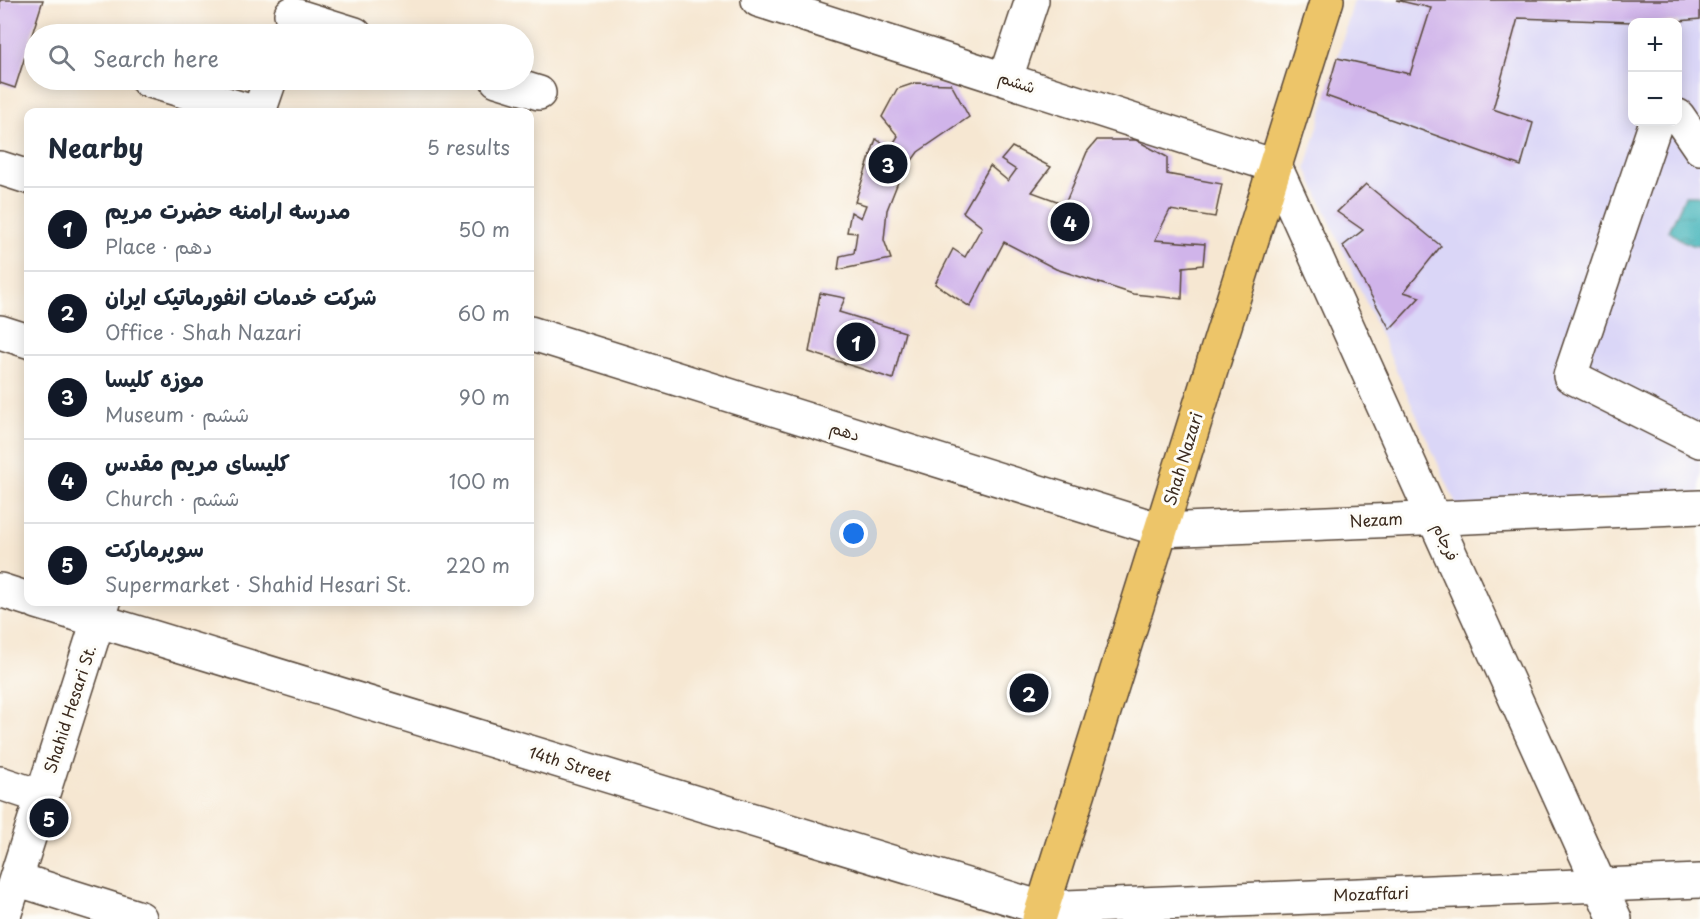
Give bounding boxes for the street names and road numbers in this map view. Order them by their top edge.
street label: ششم [995,64,1039,100]
street label: Shah Nazari [1156,409,1208,508]
street label: دهم [827,414,863,448]
street label: Nezam [1349,506,1403,532]
street label: فرجام [1426,519,1466,565]
street label: Shahid Hesari St. [37,641,101,776]
street label: 14th Street [526,739,615,787]
street label: Mozaffari [1333,880,1409,906]

